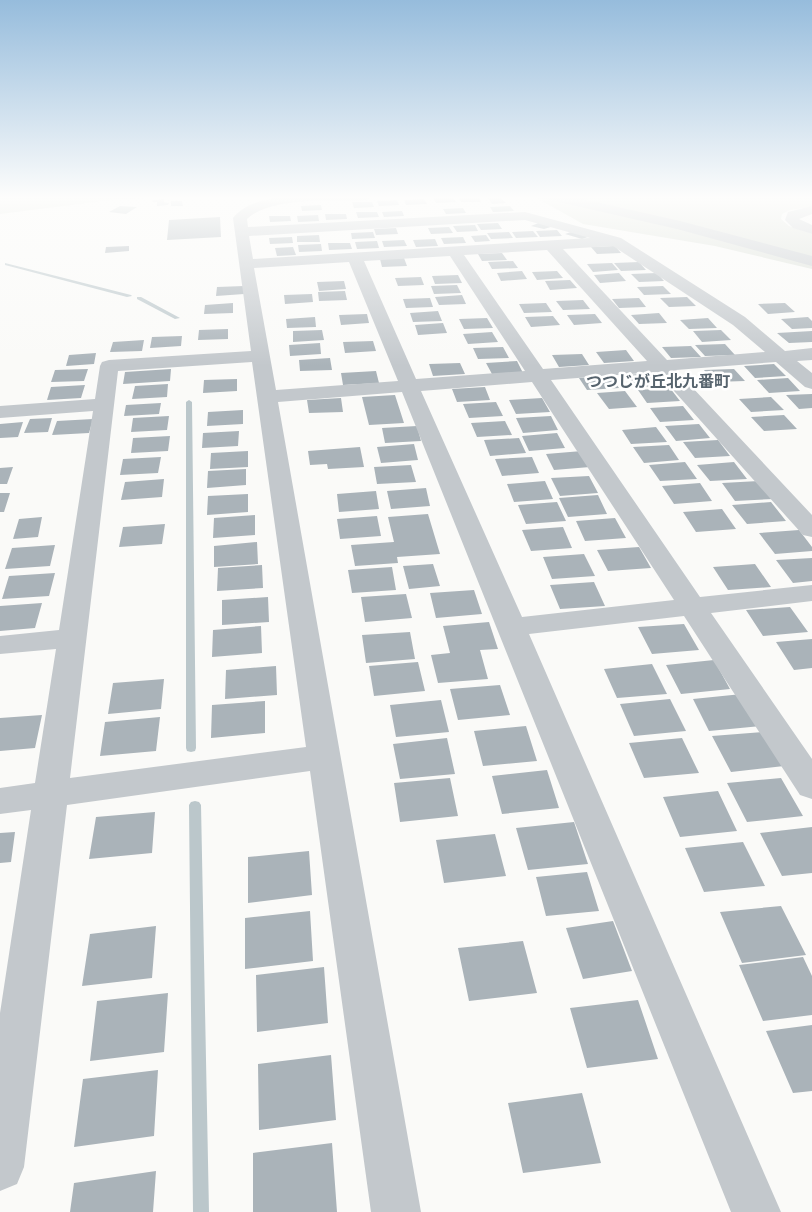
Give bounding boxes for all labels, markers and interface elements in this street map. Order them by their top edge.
district label: つつじが丘北九番町 [586,371,730,391]

